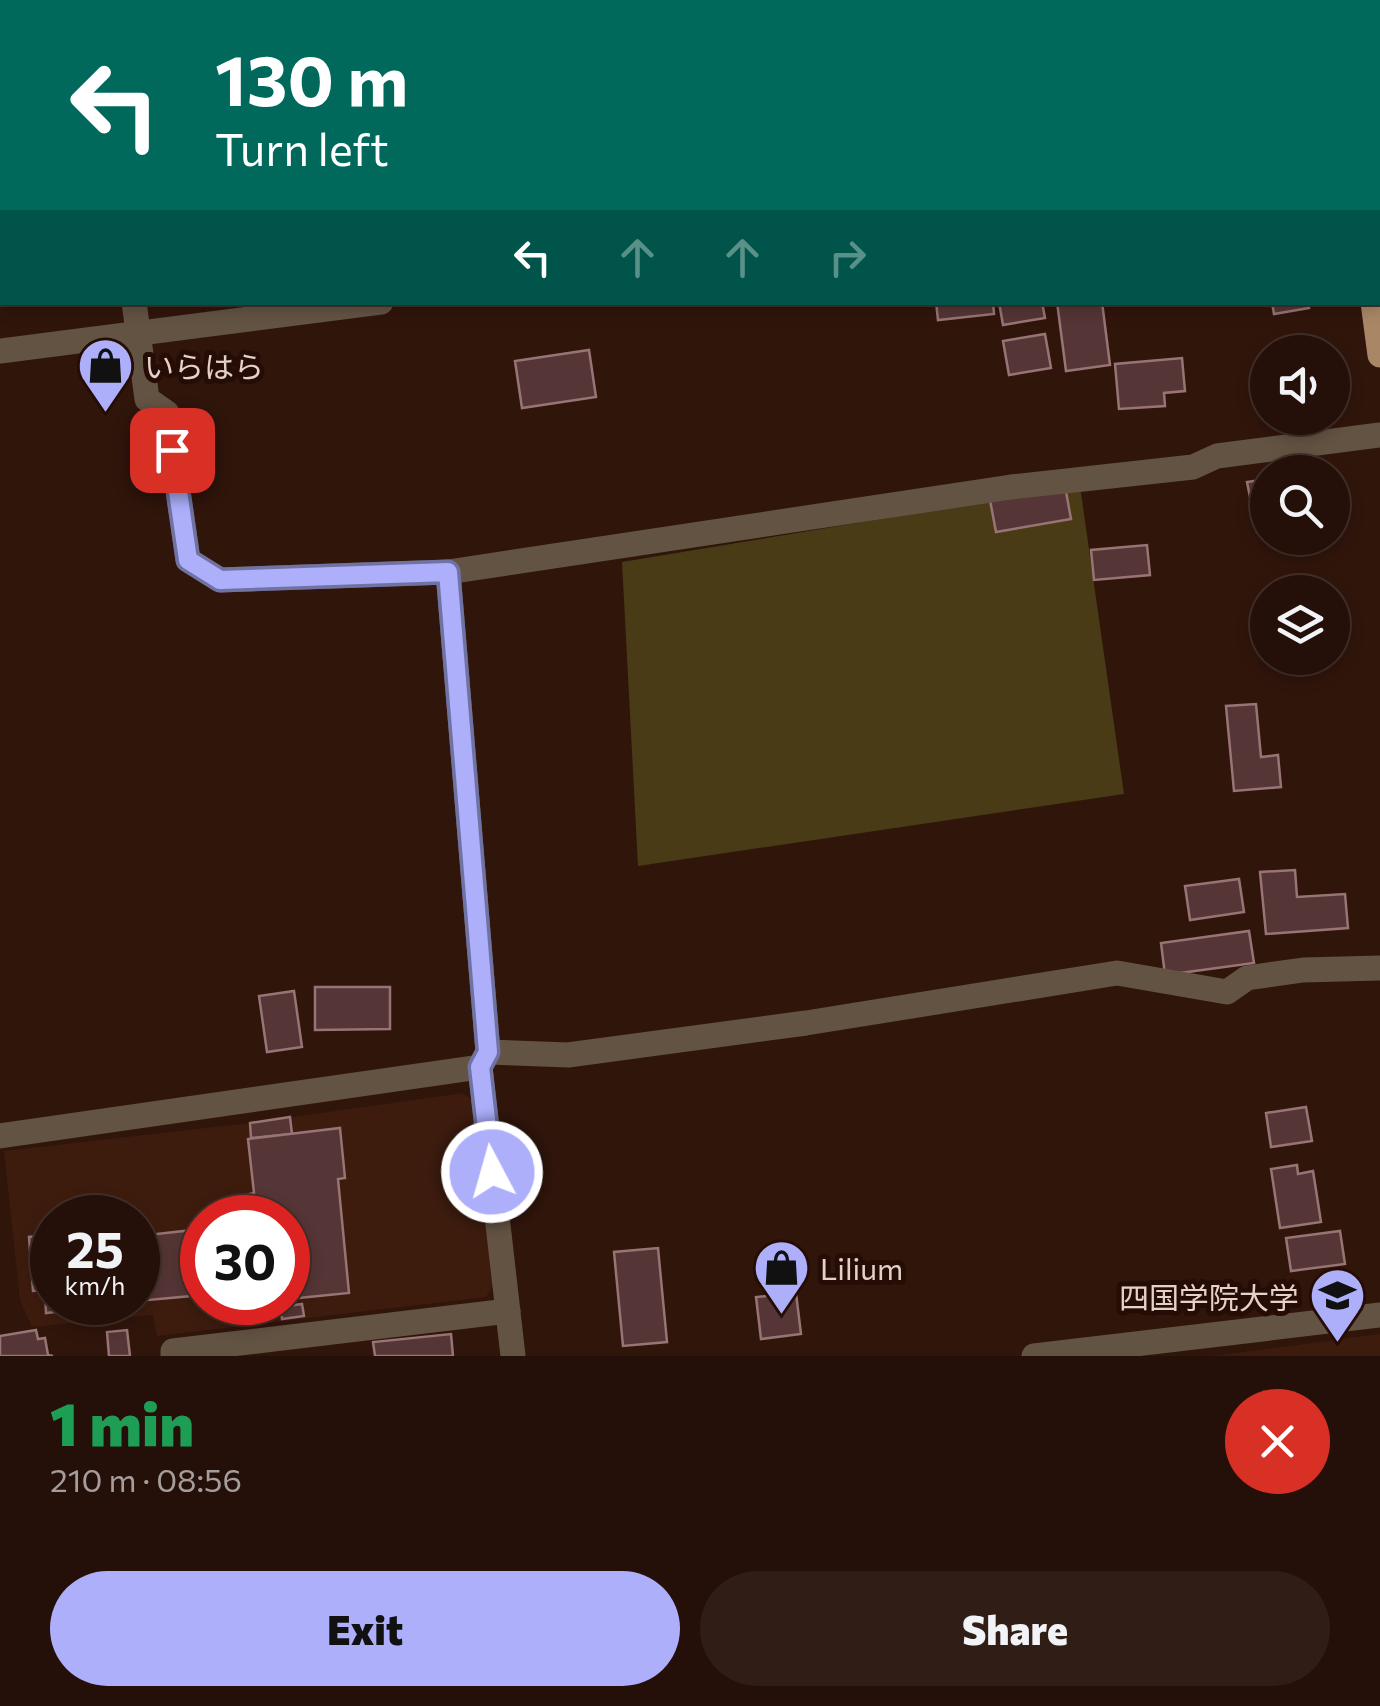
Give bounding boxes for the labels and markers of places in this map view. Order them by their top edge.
shop icon: いらはら [75,335,135,414]
place label: いらはら [144,347,264,384]
pin [130,408,215,493]
shop icon: Lilium [751,1237,811,1316]
place label: Lilium [820,1249,903,1286]
school or university icon: 四国学院大学 [1308,1266,1368,1345]
place label: 四国学院大学 [1119,1278,1299,1315]

